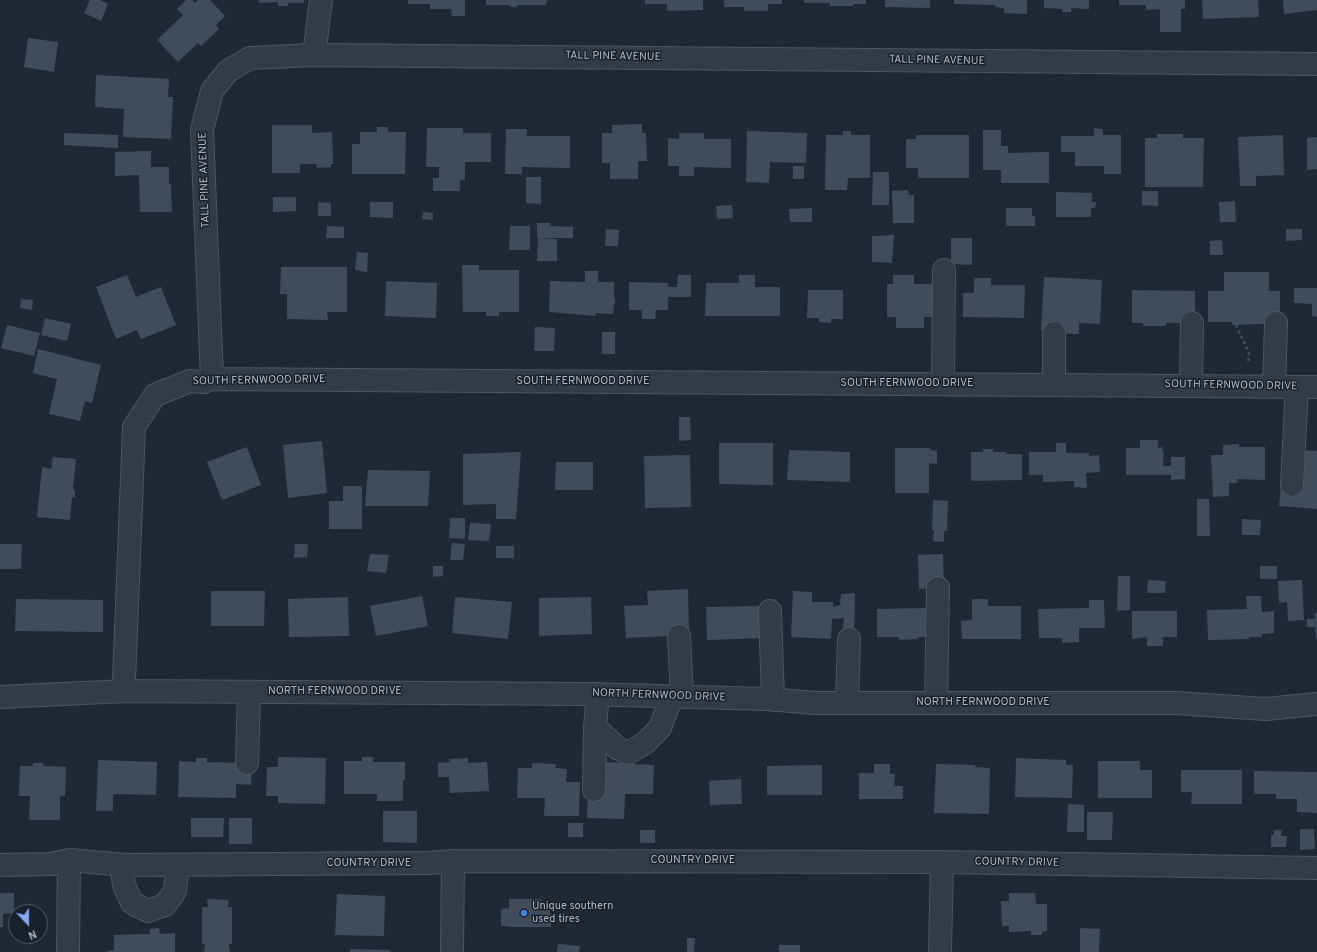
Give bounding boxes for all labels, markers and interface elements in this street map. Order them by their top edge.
street label: TALL PINE AVENUE [565,50,661,64]
street label: TALL PINE AVENUE [889,54,985,68]
street label: TALL PINE AVENUE [197,132,213,228]
street label: SOUTH FERNWOOD DRIVE [192,373,326,389]
street label: SOUTH FERNWOOD DRIVE [516,375,650,389]
street label: SOUTH FERNWOOD DRIVE [840,377,974,391]
street label: SOUTH FERNWOOD DRIVE [1164,378,1298,394]
street label: NORTH FERNWOOD DRIVE [268,685,402,699]
street label: NORTH FERNWOOD DRIVE [592,687,726,705]
street label: NORTH FERNWOOD DRIVE [916,696,1050,710]
street label: COUNTRY DRIVE [651,854,735,868]
street label: COUNTRY DRIVE [974,856,1060,870]
street label: COUNTRY DRIVE [327,857,411,871]
place label: Unique southern used tires [532,900,614,926]
north arrow [8,904,48,944]
marker: Unique southern used tires [519,908,529,918]
text: N [26,926,38,942]

